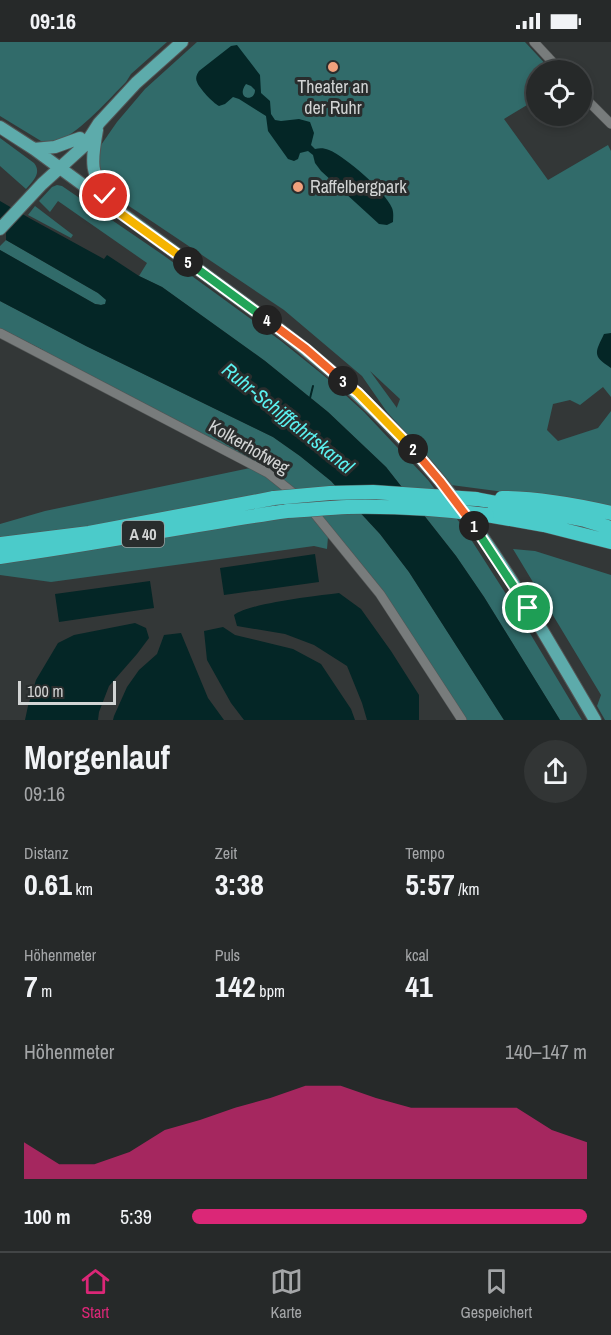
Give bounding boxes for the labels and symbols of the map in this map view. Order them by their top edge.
marker: Theater an der Ruhr [326,60,340,74]
place label: Theater an der Ruhr [297,74,369,120]
pin [79,170,130,221]
place label: Raffelbergpark [310,174,407,199]
marker: Raffelbergpark [291,180,305,194]
pin: 5 [173,247,203,277]
pin: 4 [252,305,282,335]
water label: Ruhr-Schifffahrtskanal [217,356,360,479]
pin: 3 [328,366,358,396]
street label: Kolkerhofweg [204,413,295,480]
pin: 2 [398,434,428,464]
pin: 1 [459,511,489,541]
road number: A 40 [122,521,164,547]
pin [502,582,553,633]
scale bar [18,678,116,706]

